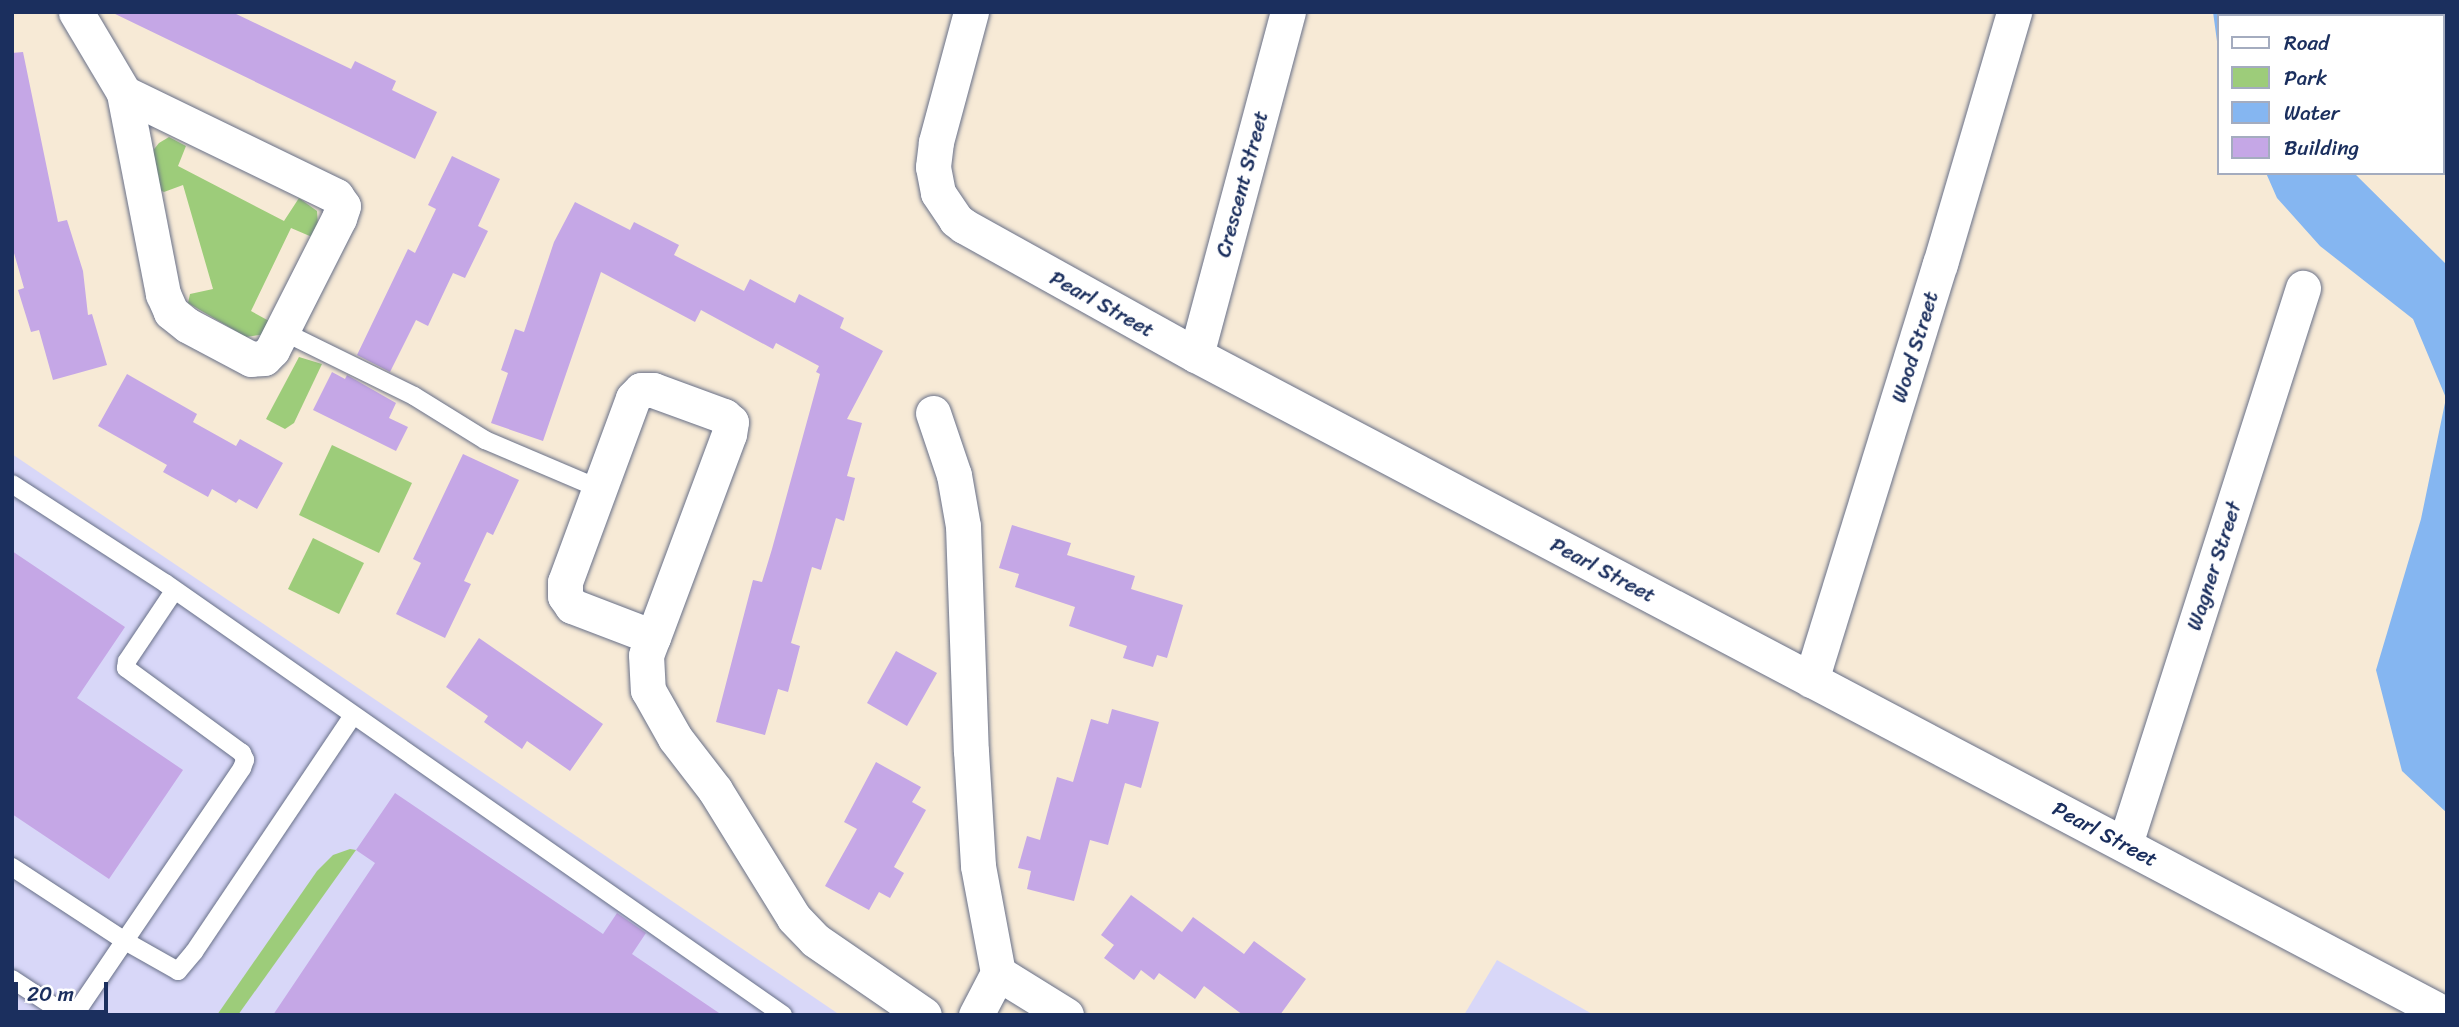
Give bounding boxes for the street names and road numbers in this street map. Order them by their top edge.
street label: Crescent Street [1210,108,1274,260]
street label: Pearl Street [1046,265,1158,343]
street label: Wood Street [1886,288,1944,406]
street label: Wagner Street [2181,498,2247,634]
street label: Pearl Street [1546,532,1660,608]
street label: Pearl Street [2048,796,2162,872]

